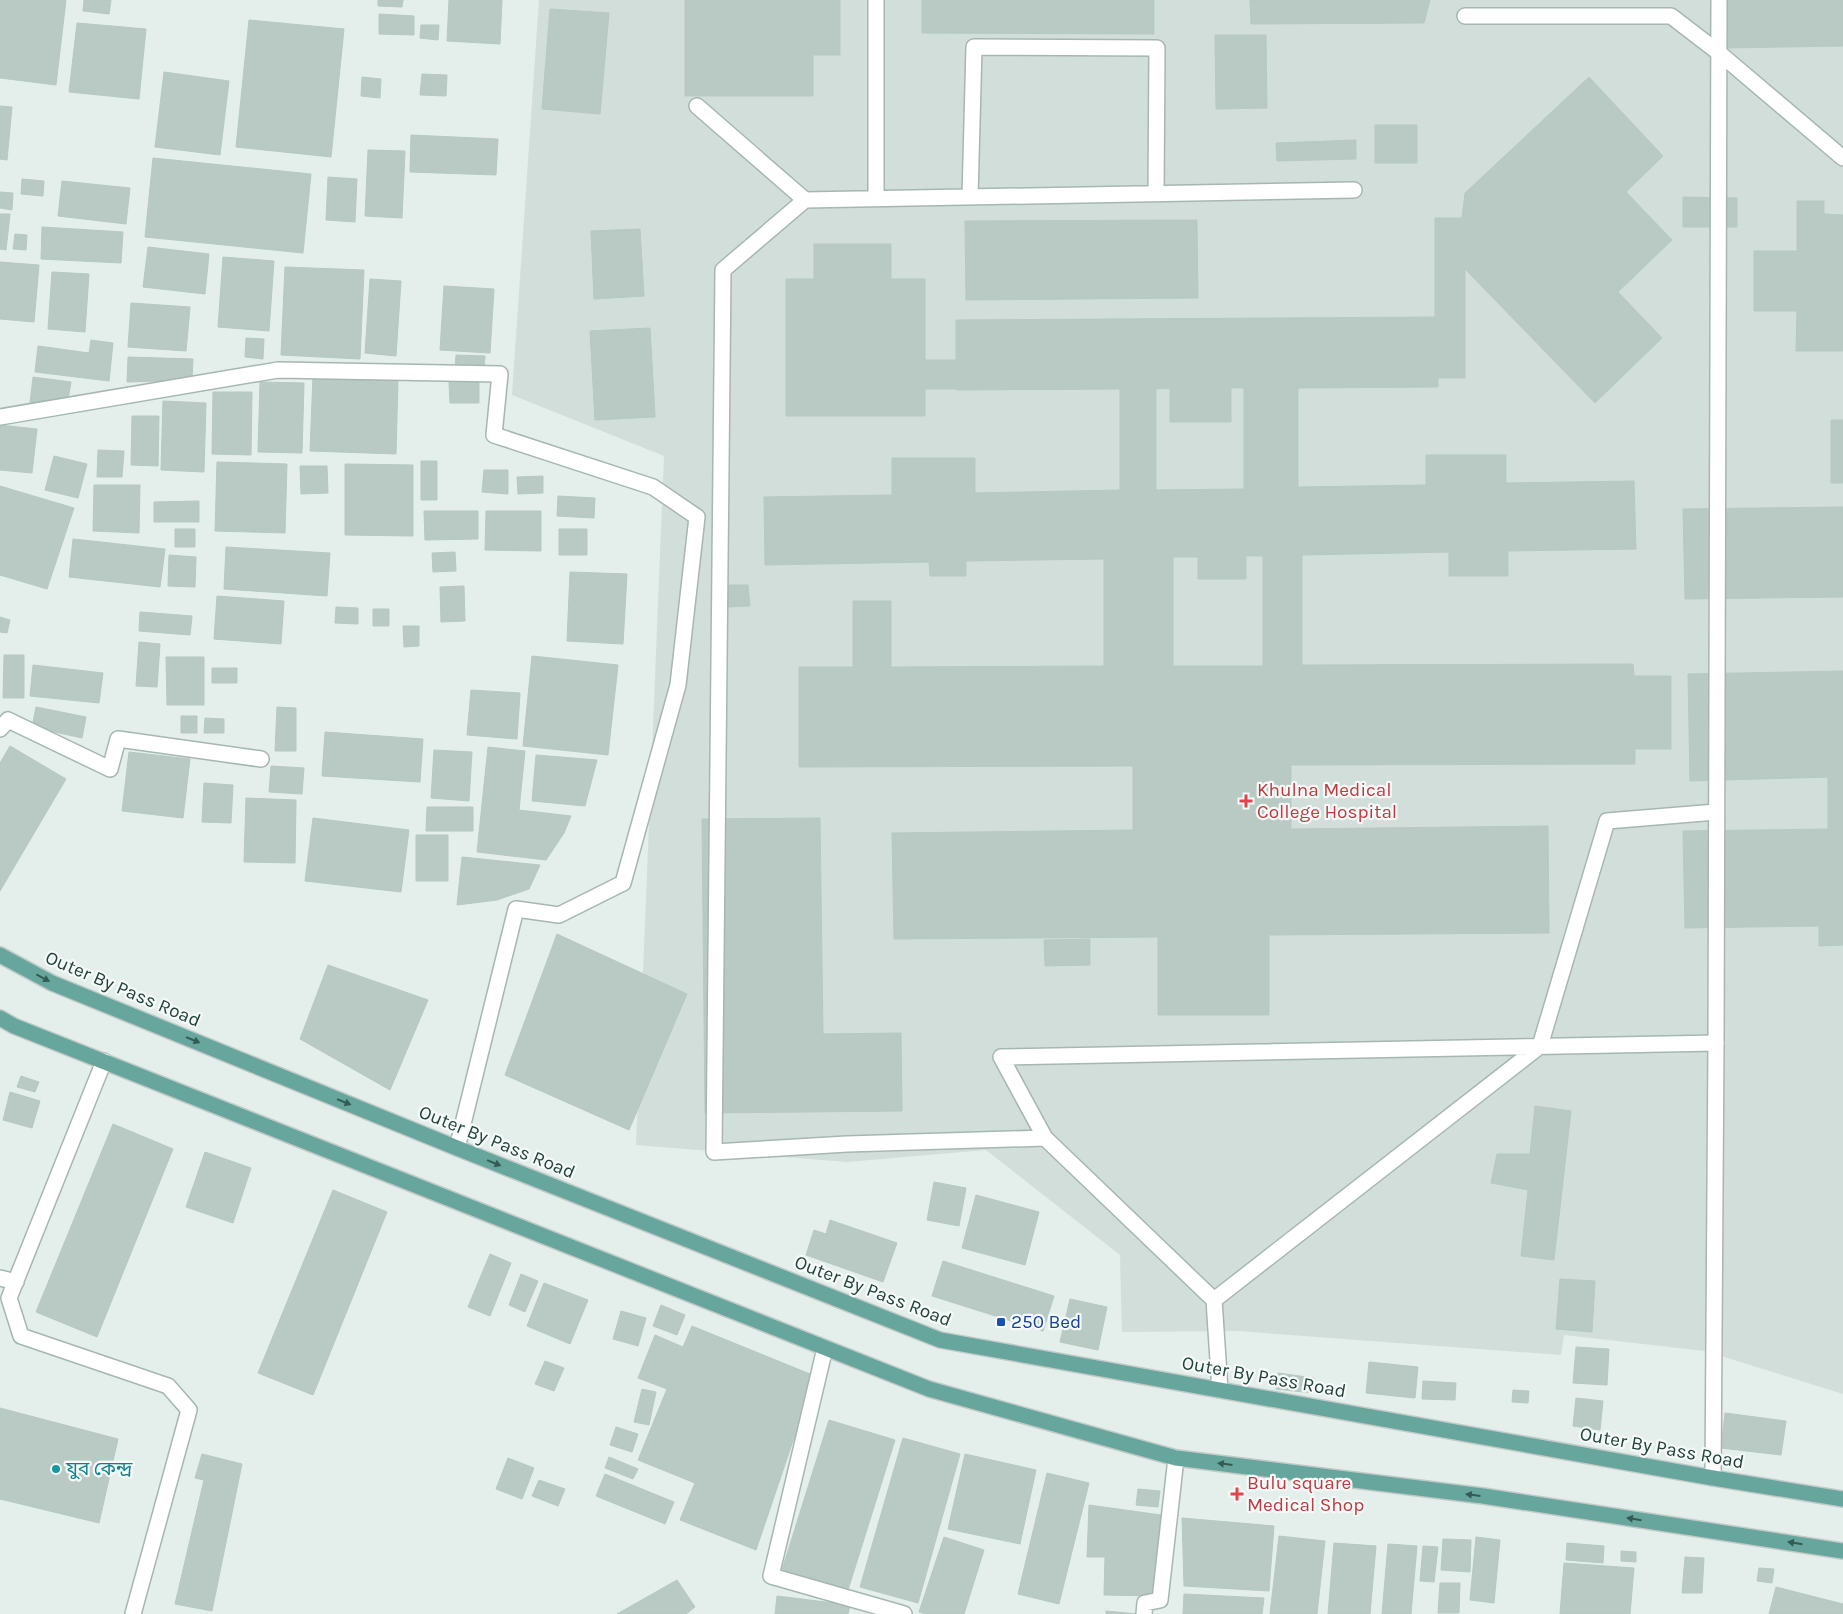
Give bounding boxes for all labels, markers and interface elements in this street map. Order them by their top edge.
place label: Khulna Medical College Hospital [1257,779,1397,823]
marker: Khulna Medical College Hospital [1239,794,1253,808]
street label: Outer By Pass Road [42,946,204,1032]
one-way arrow [36,974,50,983]
one-way arrow [186,1037,200,1045]
one-way arrow [336,1098,351,1106]
street label: Outer By Pass Road [416,1101,578,1183]
one-way arrow [487,1159,501,1167]
street label: Outer By Pass Road [791,1251,955,1331]
place label: 250 Bed [1011,1311,1081,1333]
marker: 250 Bed [995,1316,1007,1328]
street label: Outer By Pass Road [1180,1352,1348,1402]
street label: Outer By Pass Road [1578,1423,1746,1473]
place label: যুব কেন্দ্র [65,1458,133,1480]
one-way arrow [1217,1460,1233,1468]
marker: যুব কেন্দ্র [50,1463,62,1475]
place label: Bulu square Medical Shop [1247,1472,1364,1516]
marker: Bulu square Medical Shop [1231,1488,1243,1500]
one-way arrow [1465,1490,1481,1498]
one-way arrow [1626,1514,1642,1522]
one-way arrow [1786,1539,1802,1547]

